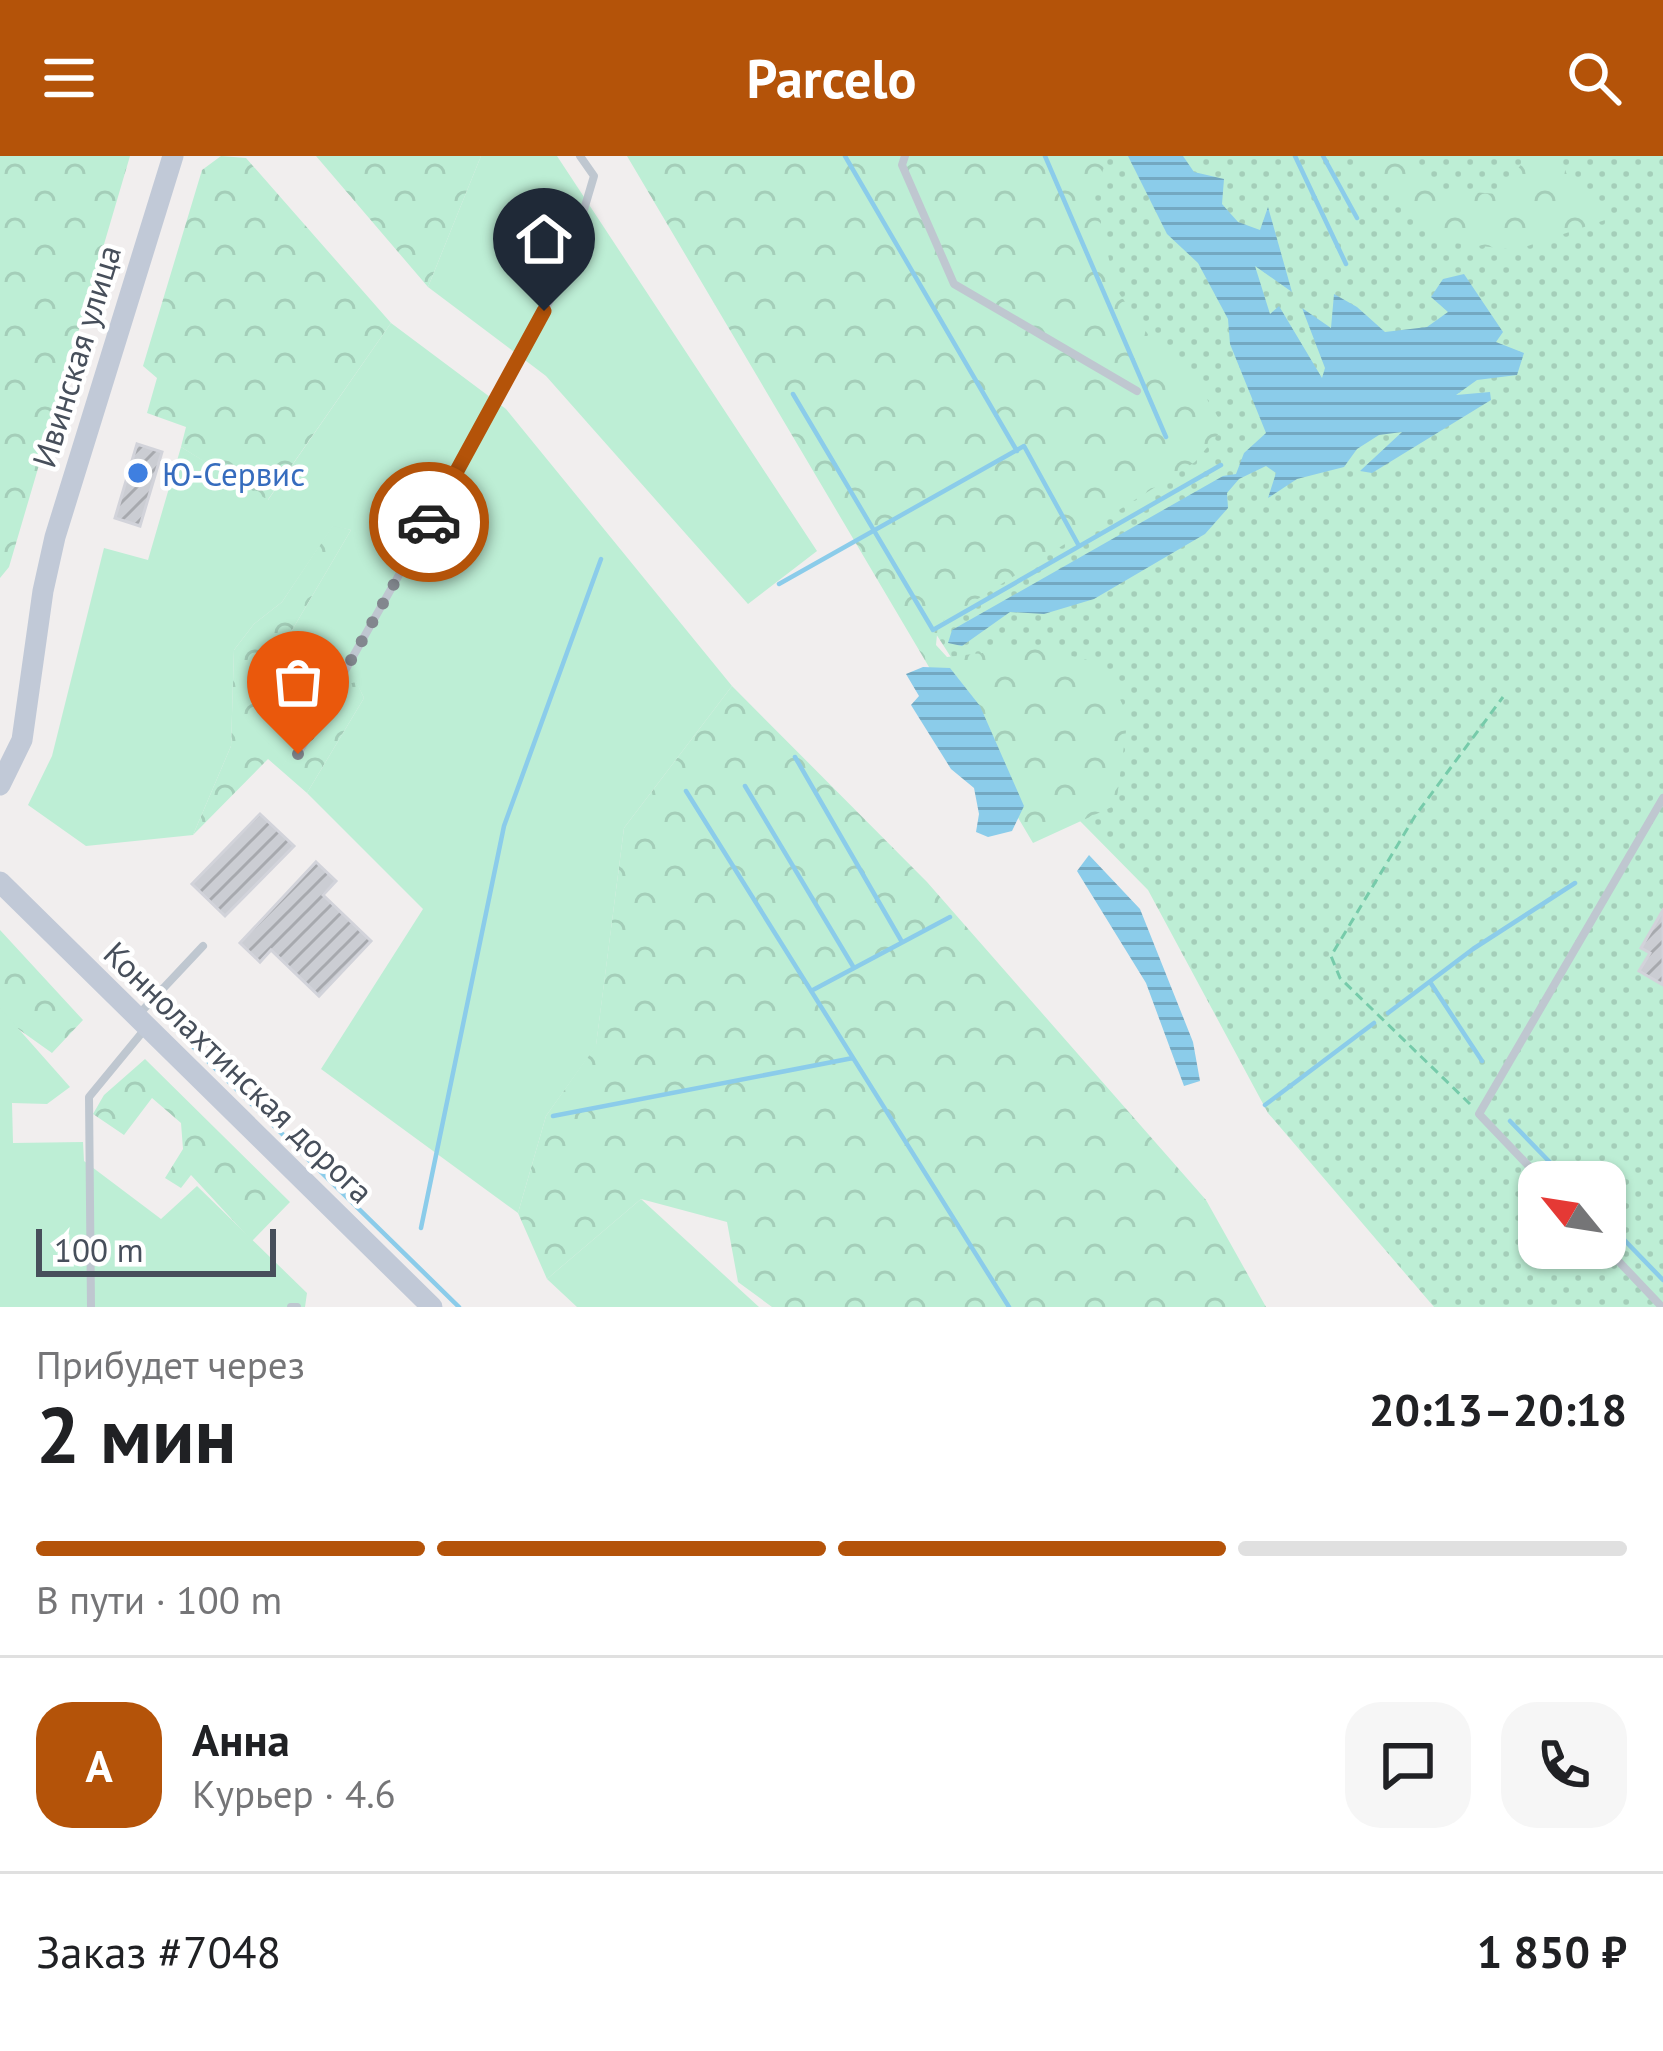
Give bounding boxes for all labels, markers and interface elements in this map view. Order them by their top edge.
text: Parcelo [747,43,916,113]
icon: menu [36,45,102,111]
icon: search [1561,45,1627,111]
pin [493,188,595,311]
icon: home [511,206,577,272]
street label: Ивинская улица [22,240,130,472]
place label: Ю-Сервис [162,452,305,495]
marker: Ю-Сервис [125,460,151,486]
courier [369,462,489,582]
icon: car [396,489,462,555]
pin [247,631,349,754]
icon: bag [265,649,331,715]
street label: Коннолахтинская дорога [95,932,383,1212]
north arrow [1518,1161,1626,1269]
map controls [1518,1161,1626,1269]
scale bar [36,1223,276,1276]
text: 100 m [54,1228,144,1271]
text: Прибудет через [36,1339,305,1390]
text: 20:13–20:18 [1369,1380,1627,1438]
text: 2 мин [36,1384,236,1485]
text: В пути · 100 m [36,1574,282,1625]
button: chat [1345,1702,1471,1828]
button: phone [1501,1702,1627,1828]
text: Анна [192,1710,290,1768]
text: А [85,1736,113,1794]
text: Курьер · 4.6 [192,1768,396,1819]
text: Заказ #7048 [36,1922,281,1980]
text: 1 850 ₽ [1477,1922,1627,1980]

